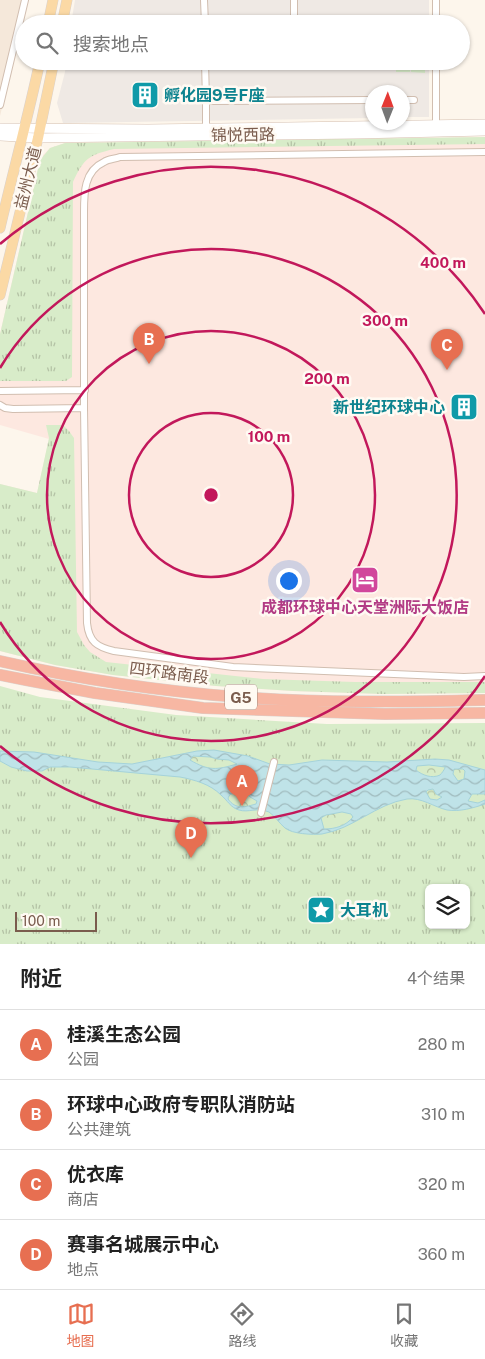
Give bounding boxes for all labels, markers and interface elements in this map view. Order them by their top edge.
search box [15,15,470,70]
icon: search [33,29,61,57]
text: 搜索地点 [73,33,149,55]
building icon: 孵化园9号F座 [130,80,160,110]
north arrow [365,85,410,130]
place label: 孵化园9号F座 [164,86,264,105]
street label: 锦悦西路 [211,125,275,145]
street label: 益州大道 [11,145,45,211]
text: 400 m [420,254,466,271]
text: 300 m [362,312,408,329]
pin: B [133,323,165,364]
pin: C [431,329,463,370]
text: 200 m [304,370,350,387]
building icon: 新世纪环球中心 [449,392,479,422]
place label: 新世纪环球中心 [333,398,445,417]
text: 100 m [248,428,290,445]
centre of rings [202,486,220,504]
hotel icon: 成都环球中心天堂洲际大饭店 [350,565,380,595]
your location [276,568,302,594]
place label: 成都环球中心天堂洲际大饭店 [261,598,469,617]
street label: 四环路南段 [128,659,210,687]
road number: G5 [225,684,257,710]
pin: A [226,765,258,806]
pin: D [175,817,207,858]
map controls [425,884,470,929]
button: layers [425,884,470,929]
place icon: 大耳机 [306,895,336,925]
place label: 大耳机 [340,901,388,920]
scale bar [15,909,98,932]
text: 100 m [22,913,60,929]
text: 附近 [20,966,62,991]
text: 4个结果 [407,969,465,988]
text: 桂溪生态公园 [67,1023,181,1045]
text: A [30,1035,42,1054]
text: 280 m [418,1035,465,1054]
text: 公园 [67,1050,99,1069]
text: 环球中心政府专职队消防站 [67,1093,295,1115]
text: B [31,1105,41,1124]
text: 310 m [421,1105,465,1124]
text: 公共建筑 [67,1120,131,1139]
text: 优衣库 [67,1163,124,1185]
text: C [30,1175,42,1194]
text: 320 m [418,1175,465,1194]
text: 商店 [67,1190,99,1209]
text: 赛事名城展示中心 [67,1233,219,1255]
text: D [30,1245,42,1264]
text: 360 m [418,1245,465,1264]
text: 地点 [67,1260,99,1279]
tab: 地图 [67,1300,95,1350]
tab: 路线 [228,1300,256,1350]
tab: 收藏 [390,1300,418,1350]

